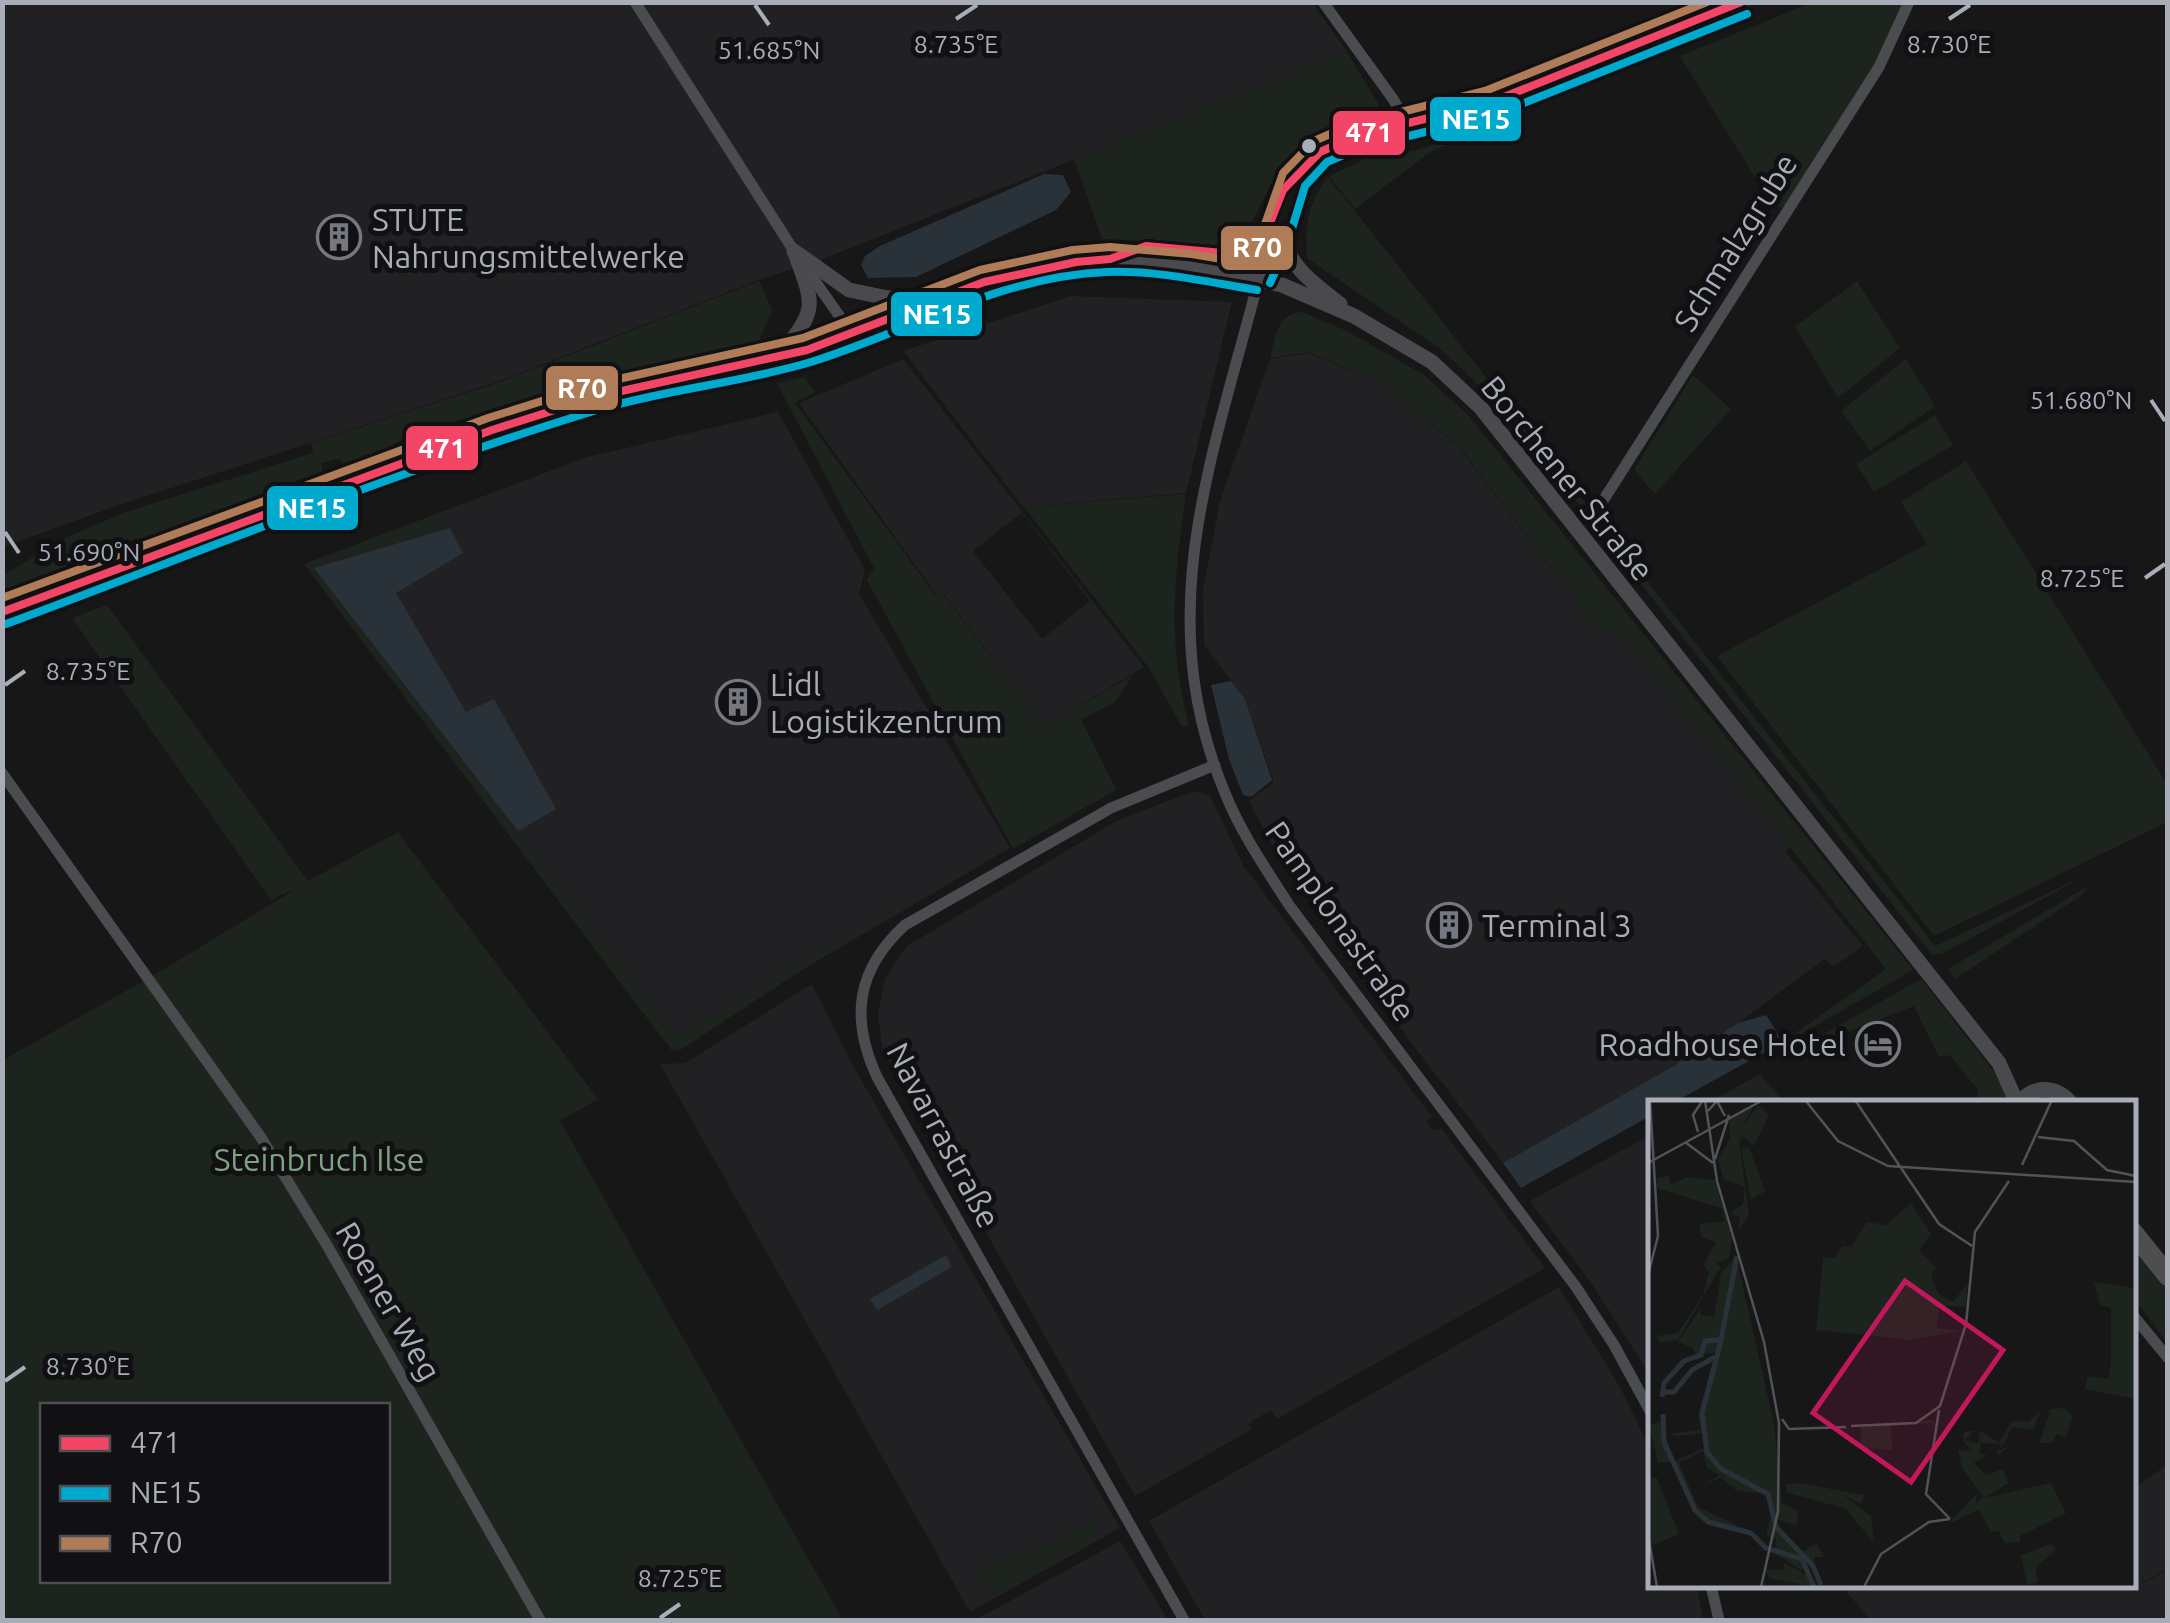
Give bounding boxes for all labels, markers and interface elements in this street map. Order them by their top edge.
text: 8.735°E [914,30,998,58]
text: 8.730°E [1907,30,1991,58]
text: 51.685°N [718,36,820,64]
line badge: NE15 [1428,95,1523,143]
text: NE15 [1441,103,1511,134]
line badge: 471 [1331,109,1407,157]
text: 471 [1345,116,1393,147]
unlabelled marker [1299,136,1319,156]
street label: Schmalzgrube [1666,147,1804,337]
place label: STUTE Nahrungsmittelwerke [372,201,685,274]
building icon: STUTE Nahrungsmittelwerke [316,214,362,260]
line badge: R70 [1219,224,1295,272]
text: R70 [1232,231,1282,262]
line badge: NE15 [889,290,984,338]
text: NE15 [902,298,972,329]
line badge: R70 [544,364,620,412]
street label: Borchener Straße [1475,369,1661,587]
text: R70 [557,372,607,403]
text: 51.680°N [2030,386,2132,414]
line badge: 471 [404,424,480,472]
text: 471 [418,432,466,463]
line badge: NE15 [265,484,360,532]
text: NE15 [277,492,347,523]
text: 51.690°N [38,538,140,566]
text: 8.725°E [2040,564,2124,592]
text: 8.735°E [46,657,130,685]
place label: Lidl Logistikzentrum [770,666,1003,739]
building icon: Lidl Logistikzentrum [715,679,761,725]
street label: Pamplonastraße [1259,814,1423,1028]
building icon: Terminal 3 [1426,902,1472,948]
place label: Terminal 3 [1482,907,1632,943]
hotel icon: Roadhouse Hotel [1855,1021,1901,1067]
place label: Roadhouse Hotel [1599,1026,1846,1062]
street label: Navarrastraße [880,1037,1008,1233]
inset map [1648,1100,2135,1588]
park label: Steinbruch Ilse [214,1141,424,1177]
street label: Roener Weg [329,1215,449,1387]
text: 8.730°E [46,1352,130,1380]
legend [40,1403,390,1583]
text: 471 [130,1425,181,1459]
text: NE15 [130,1475,202,1509]
text: R70 [130,1525,183,1559]
text: 8.725°E [638,1564,722,1592]

